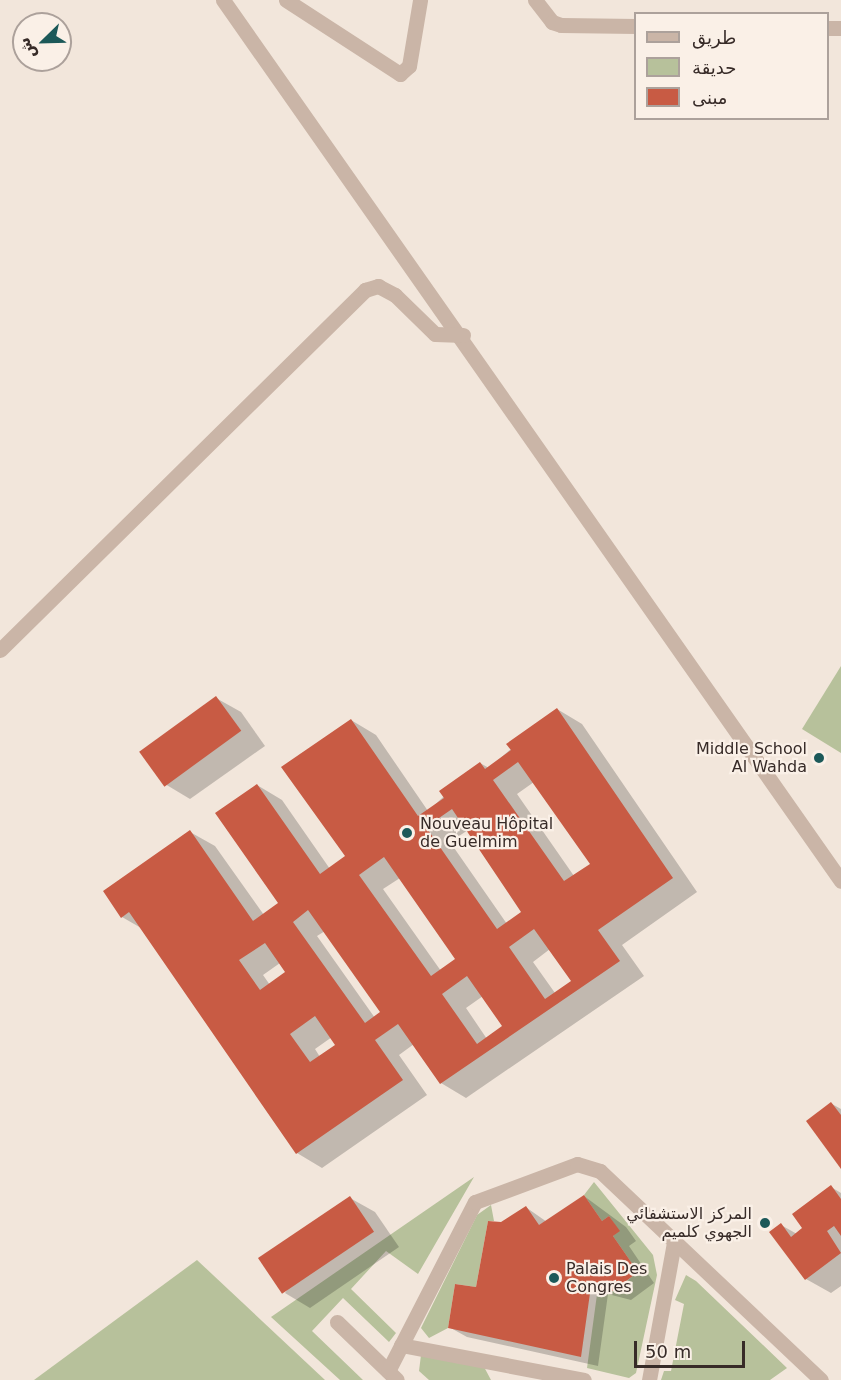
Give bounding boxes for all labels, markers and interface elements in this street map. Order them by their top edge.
north arrow [12,12,72,72]
legend [634,12,829,120]
text: طريق [692,27,736,48]
text: ش [14,35,40,62]
text: حديقة [692,57,736,78]
text: مبنى [692,87,728,108]
place label: Middle School Al Wahda [696,739,807,777]
marker: Middle School Al Wahda [812,751,826,765]
place label: Nouveau Hôpital de Guelmim [420,814,553,852]
marker: Nouveau Hôpital de Guelmim [398,824,416,842]
place label: المركز الاستشفائي الجهوي كلميم [626,1204,752,1242]
marker: المركز الاستشفائي الجهوي كلميم [756,1214,774,1232]
place label: Palais Des Congres [566,1259,647,1297]
marker: Palais Des Congres [547,1271,561,1285]
scale bar [637,1329,748,1367]
text: 50 m [645,1341,691,1362]

